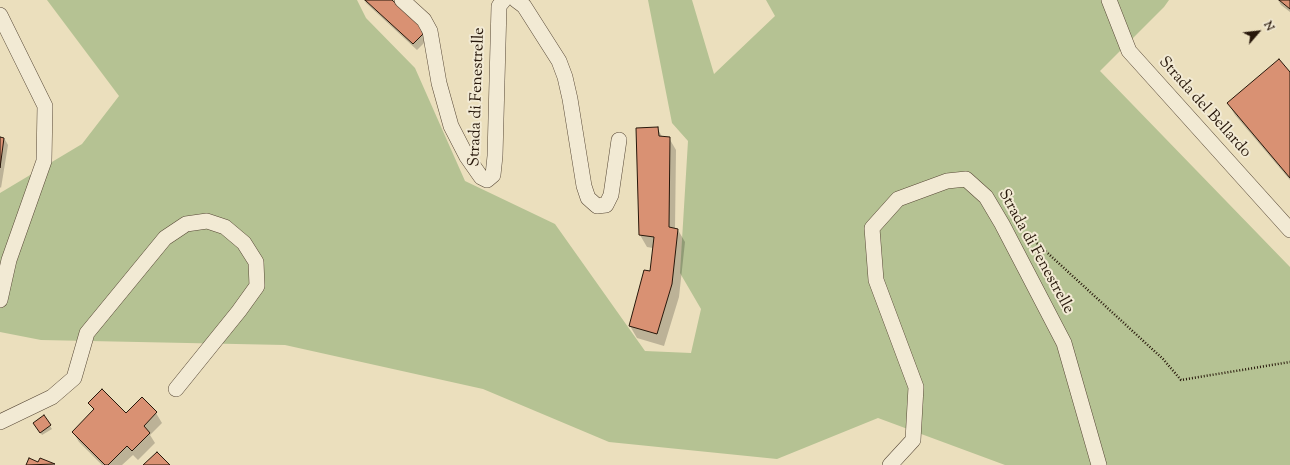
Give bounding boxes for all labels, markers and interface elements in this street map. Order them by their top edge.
north arrow [1238,12,1278,52]
text: N [1259,19,1278,34]
street label: Strada di Fenestrelle [466,27,490,167]
street label: Strada del Bellardo [1154,54,1254,162]
street label: Strada di Fenestrelle [993,186,1077,318]

